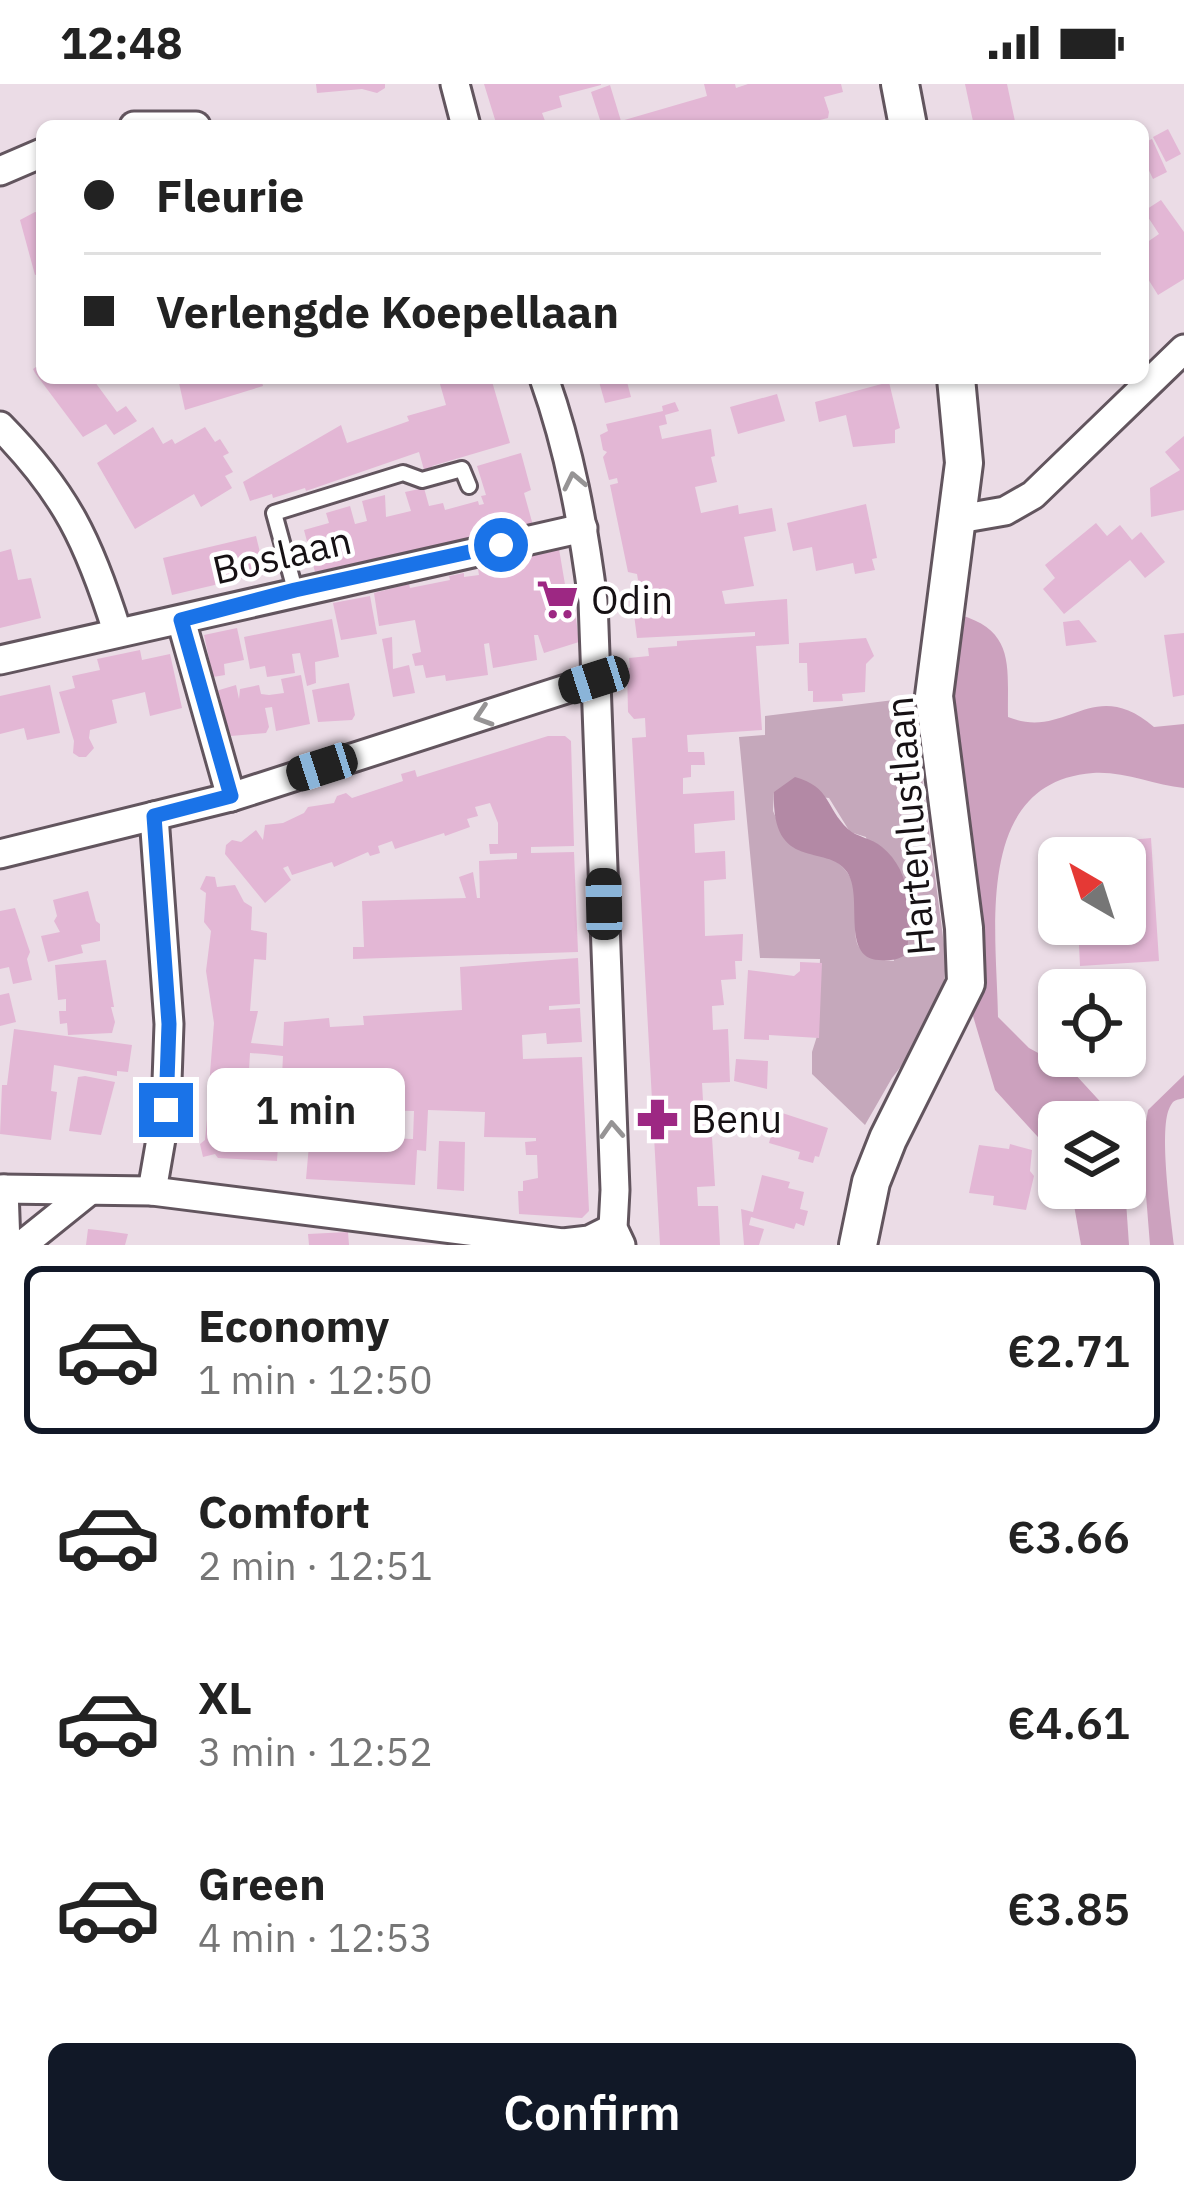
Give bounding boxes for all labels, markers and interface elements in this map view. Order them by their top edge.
text: 12:48 [60,13,183,71]
text: Fleurie [156,166,304,224]
text: Verlengde Koepellaan [156,282,619,340]
one-way arrow [562,471,588,491]
street label: Boslaan [208,514,356,595]
route start [474,518,528,572]
place label: Odin [591,574,673,625]
supermarket icon: Odin [534,577,580,623]
car [554,652,634,708]
street label: Hartenlustlaan [873,695,946,958]
one-way arrow [473,702,494,727]
car [282,739,362,795]
north arrow [1038,837,1146,945]
map controls [1038,837,1146,1209]
car [585,868,623,940]
button: locate [1038,969,1146,1077]
callout: 1 min [208,1068,406,1152]
route end [139,1083,193,1137]
text: 1 min [256,1084,356,1135]
place label: Benu [691,1093,782,1144]
pharmacy icon: Benu [634,1096,680,1142]
button: layers [1038,1101,1146,1209]
one-way arrow [599,1120,625,1139]
icon: car [54,1296,162,1404]
text: Economy [198,1296,389,1354]
text: €2.71 [1007,1321,1130,1379]
text: 1 min · 12:50 [198,1354,433,1405]
icon: car [54,1482,162,1590]
text: Comfort [198,1482,370,1540]
text: €3.66 [1007,1507,1130,1565]
text: 2 min · 12:51 [198,1540,433,1591]
icon: car [54,1668,162,1776]
text: XL [198,1668,252,1726]
text: €4.61 [1007,1693,1130,1751]
text: 3 min · 12:52 [198,1726,433,1777]
icon: car [54,1854,162,1962]
text: Green [198,1854,326,1912]
text: €3.85 [1007,1879,1130,1937]
text: 4 min · 12:53 [198,1912,433,1963]
button: Confirm [48,2043,1136,2181]

